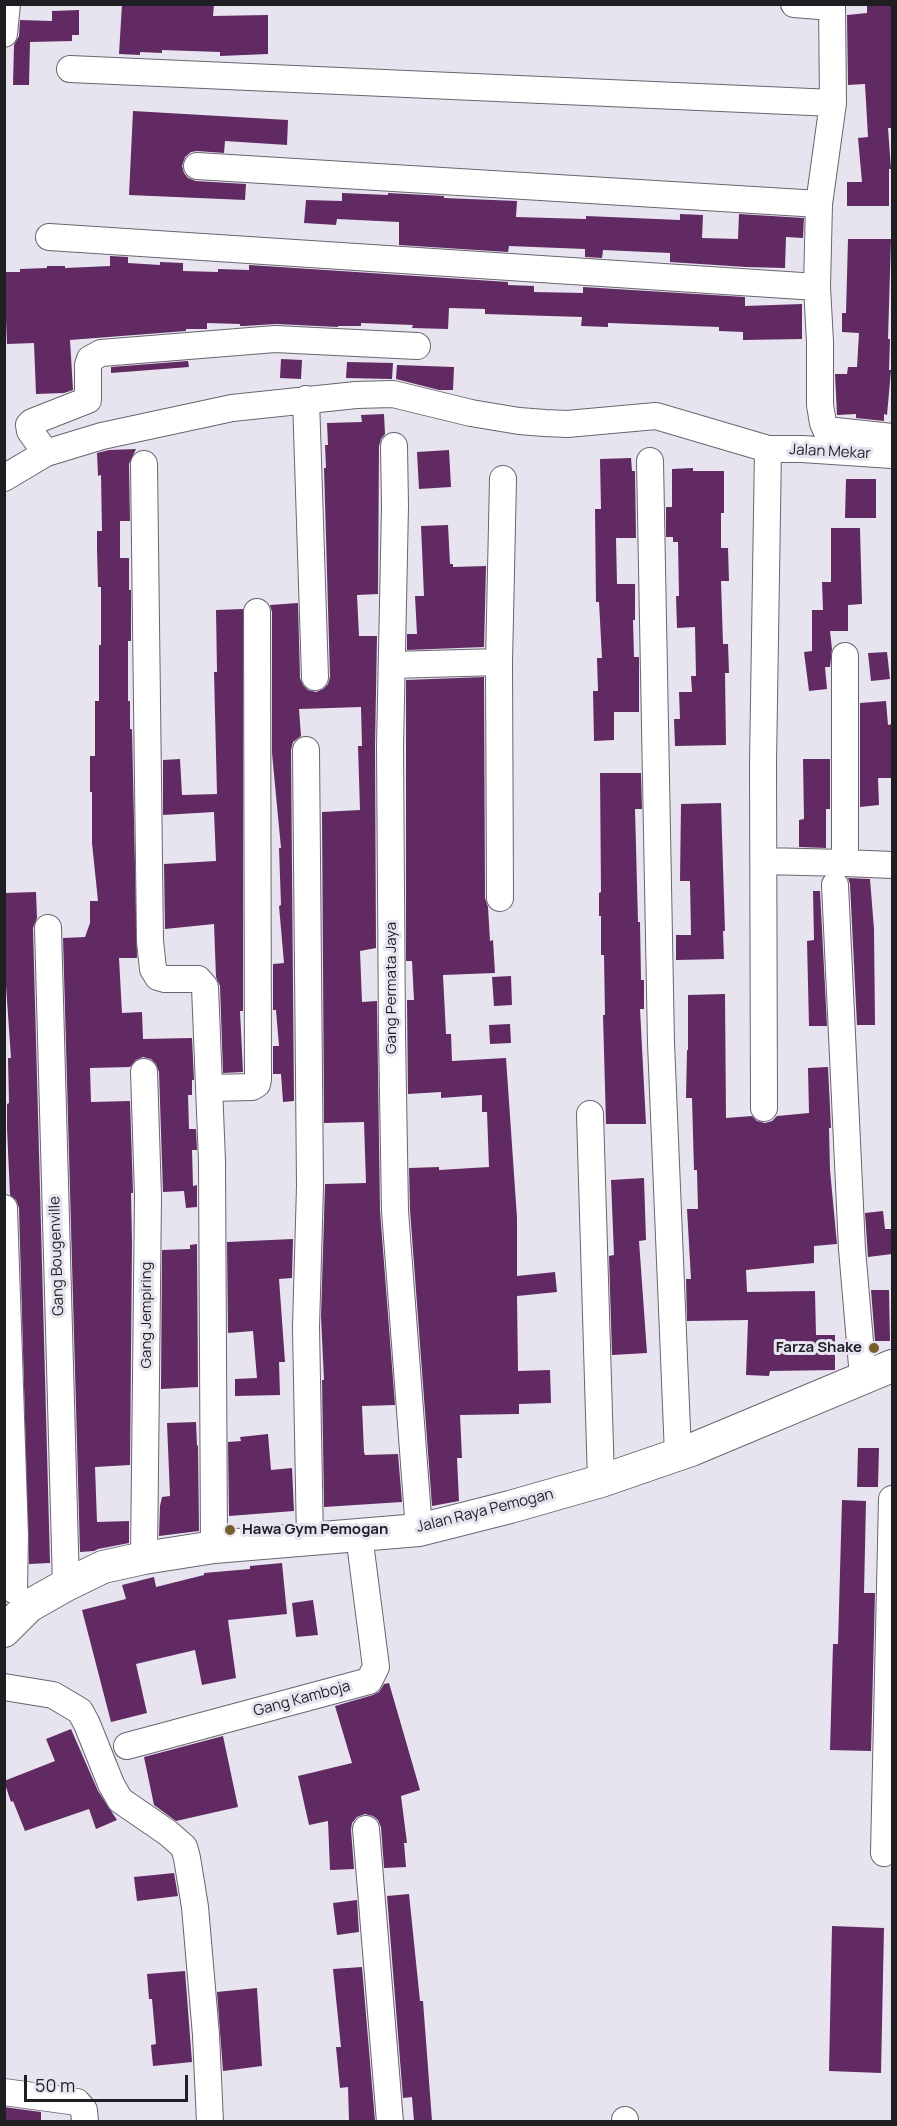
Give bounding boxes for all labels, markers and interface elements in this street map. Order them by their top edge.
street label: Jalan Mekar [789,441,871,463]
street label: Gang Permata Jaya [383,922,401,1054]
street label: Gang Bougenville [46,1196,68,1316]
street label: Gang Jempiring [138,1262,156,1368]
place label: Farza Shake [776,1339,862,1357]
marker: Farza Shake [867,1341,881,1355]
street label: Jalan Raya Pemogan [415,1485,555,1537]
place label: Hawa Gym Pemogan [242,1521,388,1539]
marker: Hawa Gym Pemogan [223,1523,237,1537]
street label: Gang Kamboja [252,1677,352,1721]
scale bar [27,2063,190,2101]
text: 50 m [35,2073,75,2097]

